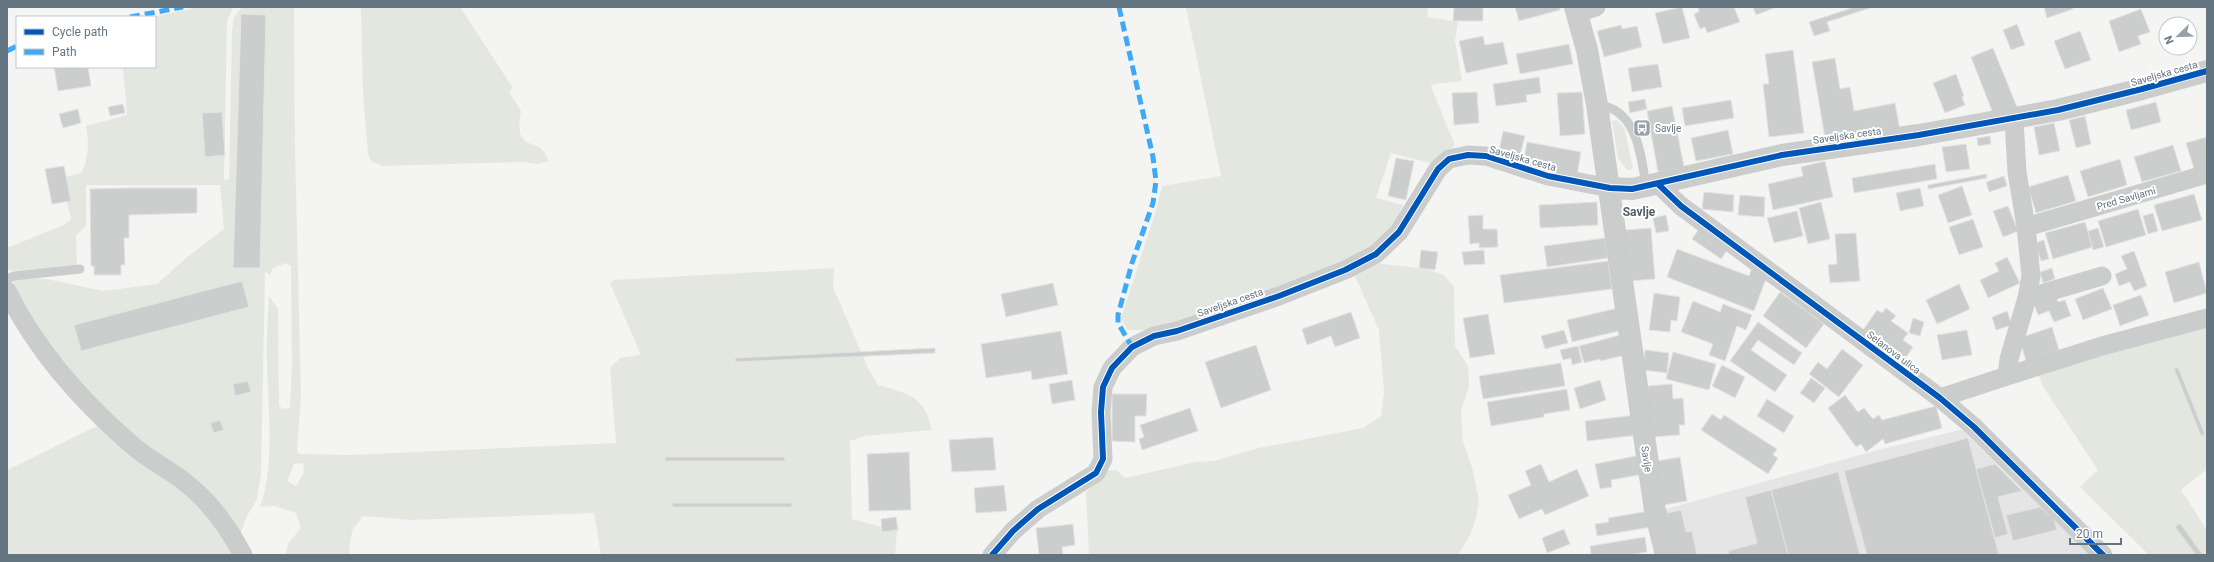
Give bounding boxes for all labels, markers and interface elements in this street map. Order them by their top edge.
legend [16,16,156,68]
north arrow [2158,16,2198,56]
text: Cycle path [52,25,108,39]
text: N [2162,33,2177,46]
text: Path [52,45,77,59]
street label: Saveljska cesta [2130,59,2199,88]
bus stop icon: Savlje [1632,118,1652,138]
place label: Savlje [1655,123,1681,134]
street label: Saveljska cesta [1812,125,1882,146]
street label: Saveljska cesta [1488,144,1557,173]
street label: Pred Savljami [2095,185,2157,212]
district label: Savlje [1623,205,1656,219]
street label: Saveljska cesta [1196,286,1264,319]
street label: Selanova ulica [1865,329,1923,376]
street label: Savlje [1639,445,1654,473]
scale bar [2070,520,2121,546]
text: 20 m [2076,527,2103,541]

